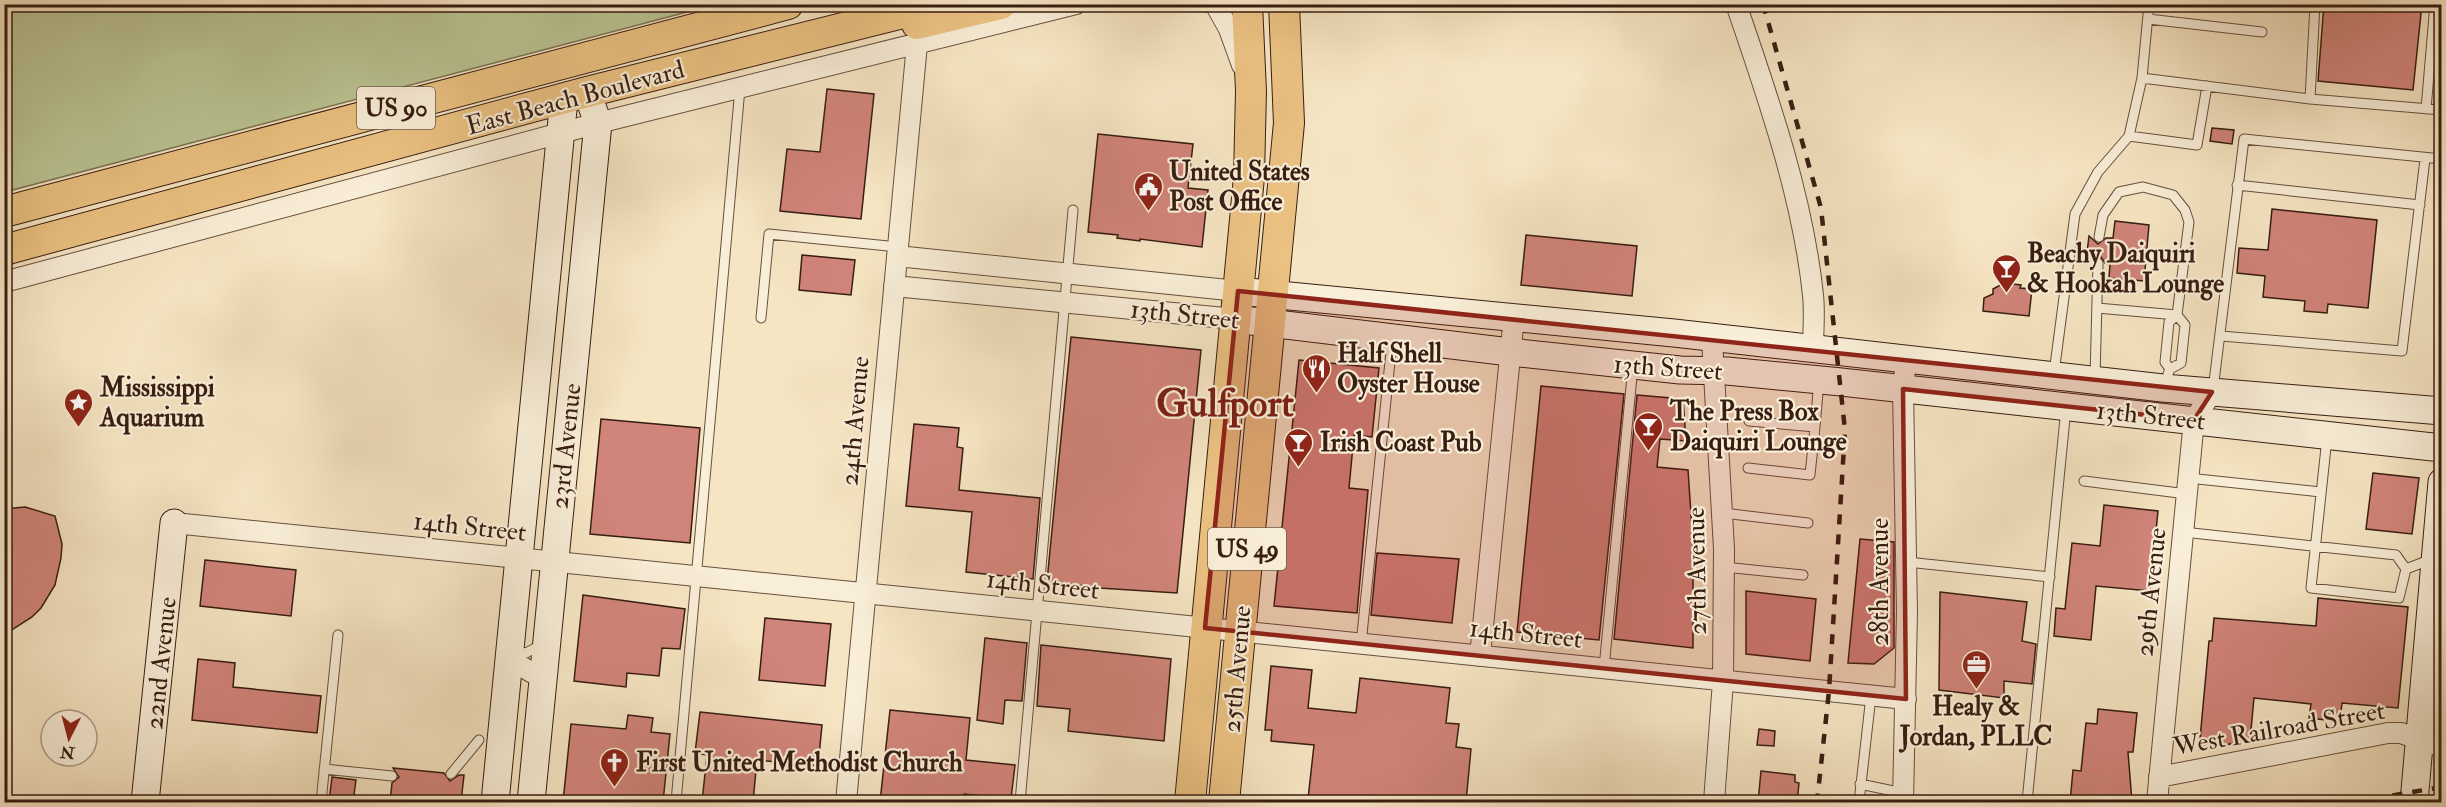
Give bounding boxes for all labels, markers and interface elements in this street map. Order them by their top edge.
street label: East Beach Boulevard [462,53,688,143]
road number: US 90 [357,87,435,129]
place label: United States Post Office [1169,156,1310,218]
public building icon: United States Post Office [1132,170,1164,212]
place label: Beachy Daiquiri & Hookah Lounge [2027,238,2224,301]
bar icon: Beachy Daiquiri & Hookah Lounge [1990,252,2022,294]
street label: 13th Street [1129,293,1241,337]
place label: Half Shell Oyster House [1337,338,1480,401]
street label: 13th Street [1612,348,1724,388]
restaurant icon: Half Shell Oyster House [1300,352,1332,394]
street label: 24th Avenue [833,355,877,487]
place label: Mississippi Aquarium [99,372,215,435]
district label: Gulfport [1156,380,1294,428]
street label: 23rd Avenue [543,382,589,511]
place icon: Mississippi Aquarium [63,386,95,428]
street label: 13th Street [2095,394,2207,438]
place label: The Press Box Daiquiri Lounge [1669,396,1847,459]
bar icon: The Press Box Daiquiri Lounge [1633,410,1665,452]
bar icon: Irish Coast Pub [1283,426,1315,468]
place label: Irish Coast Pub [1320,427,1482,459]
street label: 14th Street [412,505,528,549]
street label: 27th Avenue [1680,507,1714,635]
street label: 28th Avenue [1864,518,1896,646]
street label: 29th Avenue [2128,526,2174,658]
road number: US 49 [1208,528,1286,570]
street label: 14th Street [985,563,1101,607]
street label: 22nd Avenue [138,595,184,731]
street label: 25th Avenue [1216,604,1258,734]
street label: 14th Street [1468,612,1584,656]
office icon: Healy & Jordan, PLLC [1960,648,1992,690]
place label: Healy & Jordan, PLLC [1898,691,2052,753]
street label: West Railroad Street [2170,695,2388,764]
north arrow [39,708,99,768]
text: N [59,741,77,763]
church icon: First United Methodist Church [599,746,631,788]
place label: First United Methodist Church [636,747,963,779]

